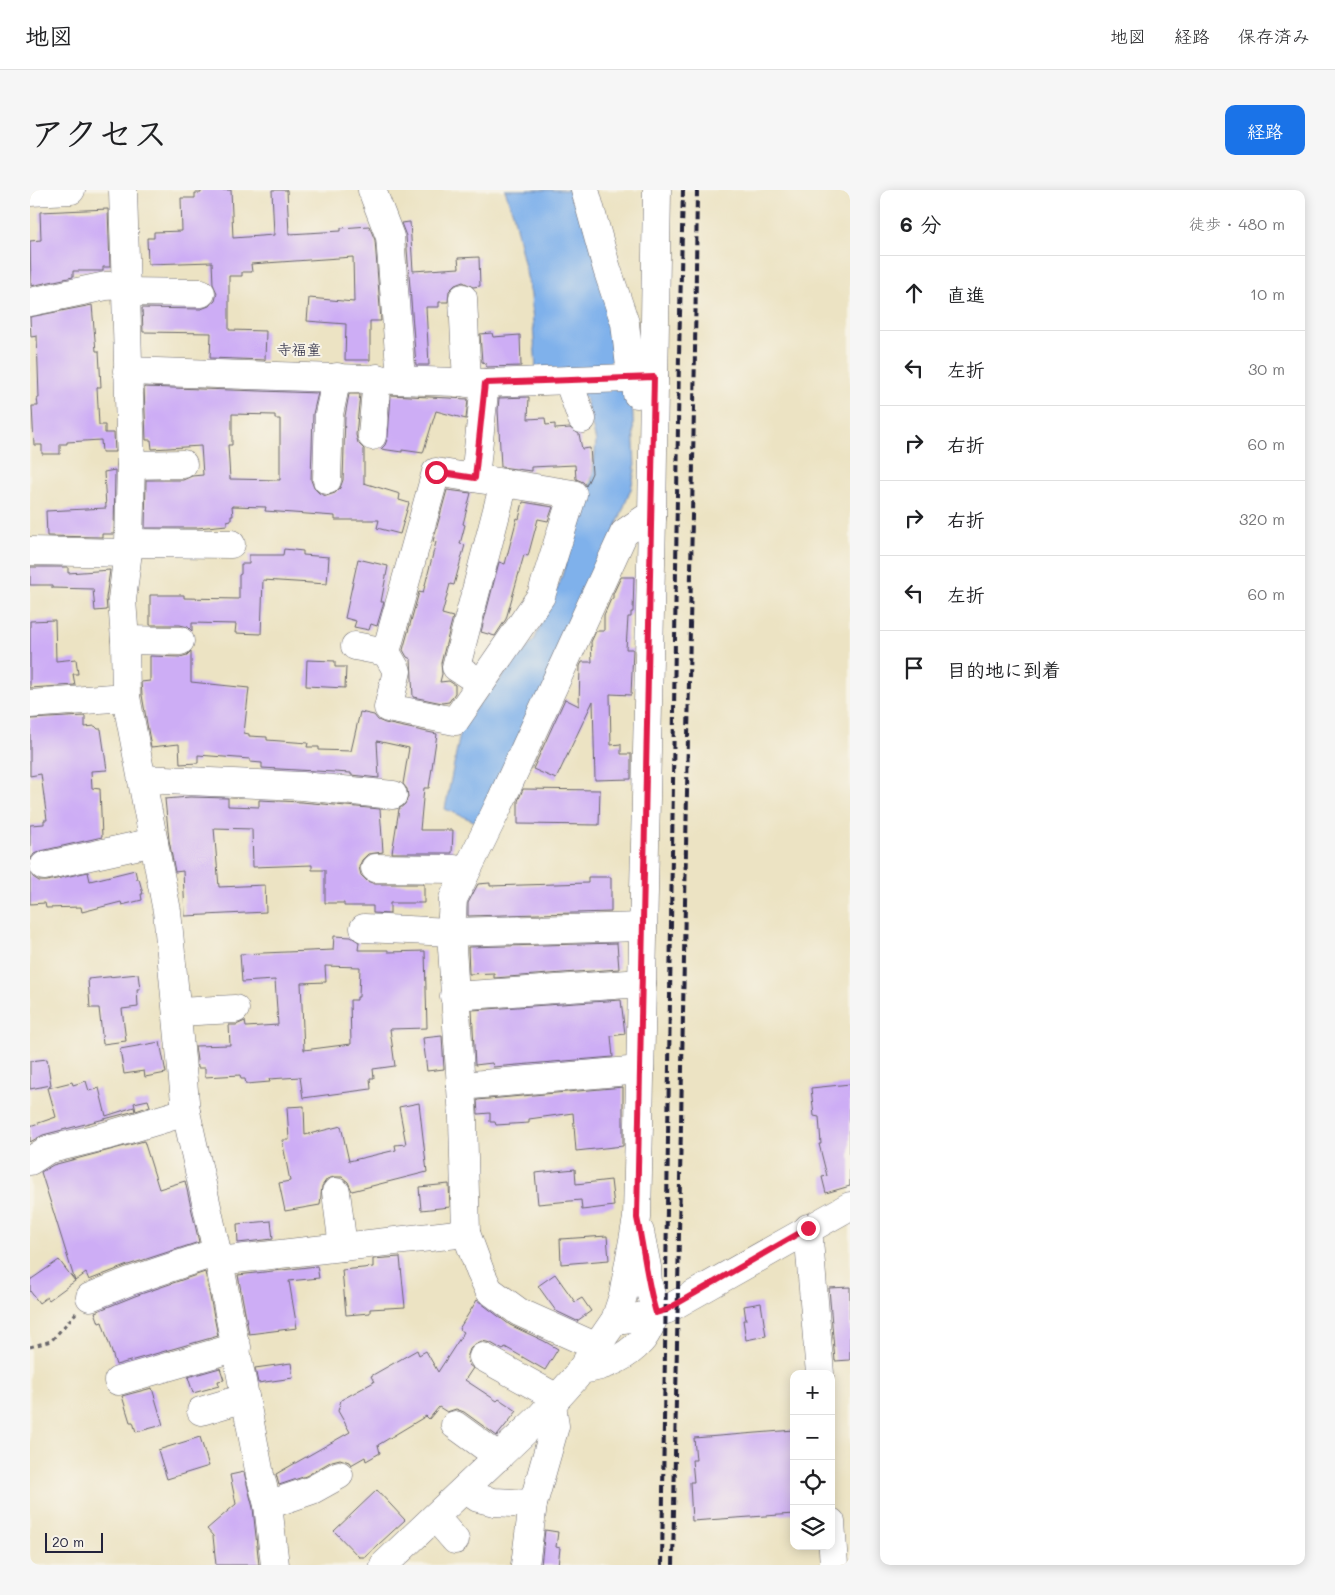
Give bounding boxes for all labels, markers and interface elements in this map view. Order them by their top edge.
text: 地図 [25,20,73,51]
text: 地図 [1110,24,1146,48]
text: 経路 [1174,24,1210,48]
text: 保存済み [1238,24,1310,48]
button: 経路 [1225,105,1305,155]
text: アクセス [30,109,168,155]
text: 6 分 [900,210,941,237]
text: 徒歩 · 480 m [1189,213,1285,234]
icon: ahead [900,279,928,307]
text: 直進 [947,282,985,307]
text: 10 m [1250,283,1285,304]
district label: 寺福童 [276,339,322,359]
icon: left [900,354,928,382]
text: 左折 [947,357,985,382]
text: 30 m [1248,358,1285,379]
icon: right [900,429,928,457]
text: 右折 [947,432,985,457]
text: 60 m [1248,433,1285,454]
route start [425,461,448,484]
icon: right [900,504,928,532]
text: 右折 [947,507,985,532]
text: 320 m [1239,508,1285,529]
icon: left [900,579,928,607]
text: 左折 [947,582,985,607]
text: 60 m [1248,583,1285,604]
icon: arrive [900,654,928,682]
text: 目的地に到着 [947,657,1061,682]
route end [797,1217,820,1240]
map controls [790,1370,835,1550]
button: + [790,1370,835,1415]
button: − [790,1415,835,1460]
button: locate [790,1460,835,1505]
button: layers [790,1505,835,1550]
scale bar [45,1530,102,1553]
text: 20 m [52,1532,84,1551]

